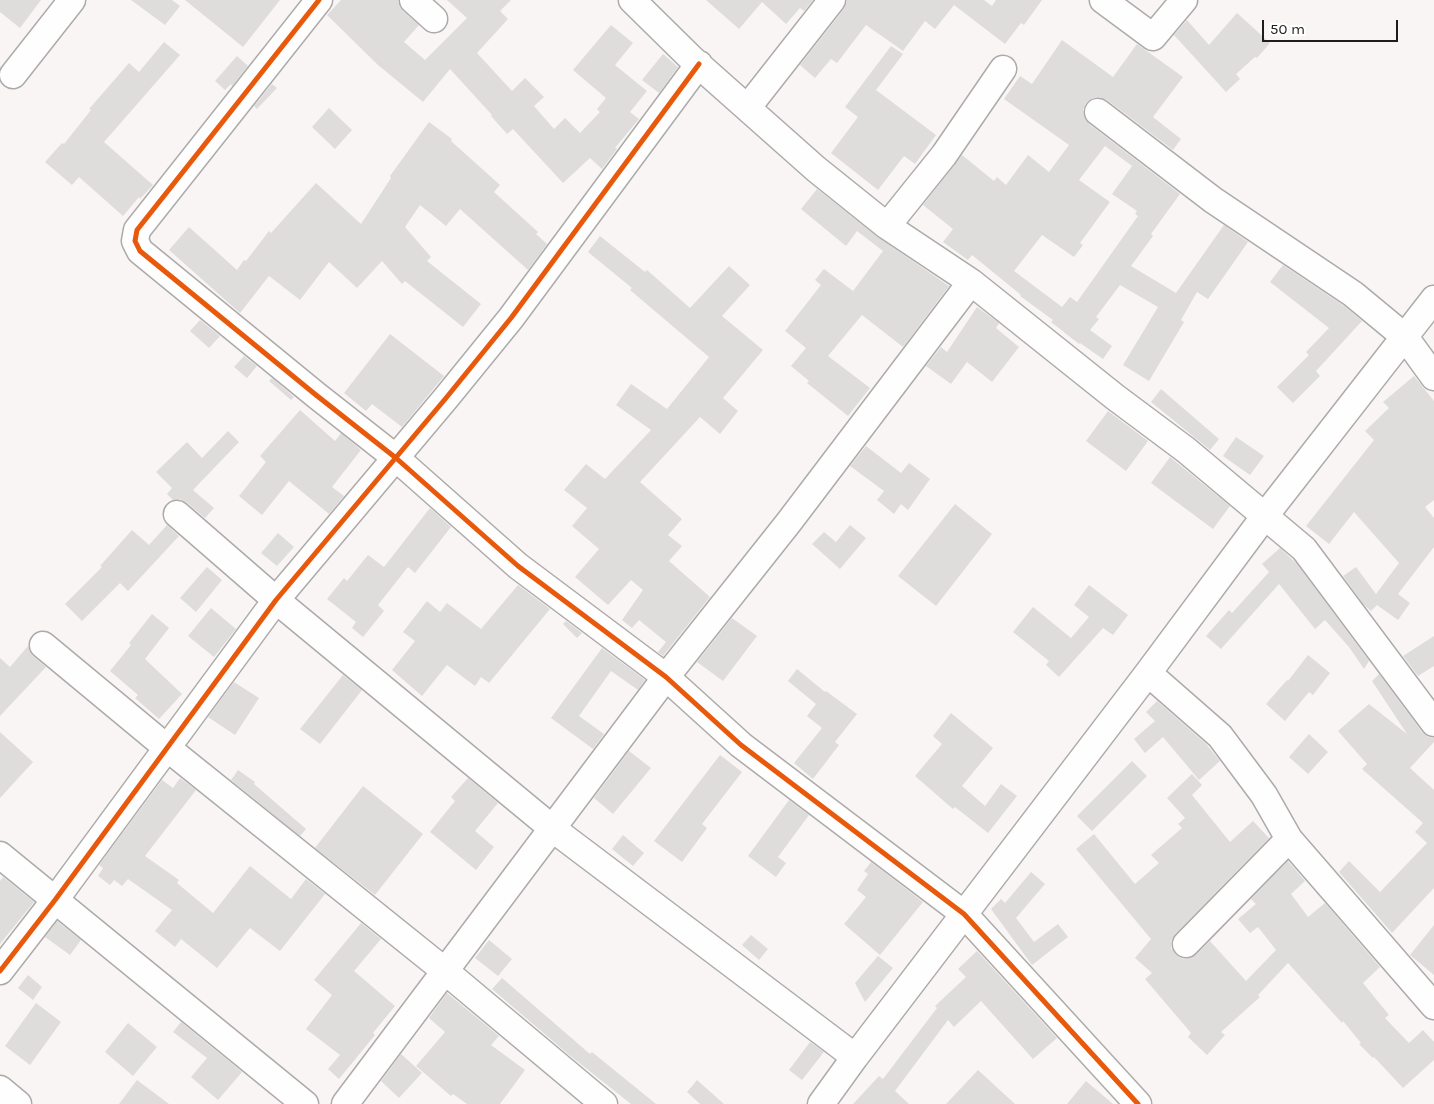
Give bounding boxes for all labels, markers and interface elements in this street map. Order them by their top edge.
scale bar [1264,10,1400,42]
text: 50 m [1270,20,1305,38]

